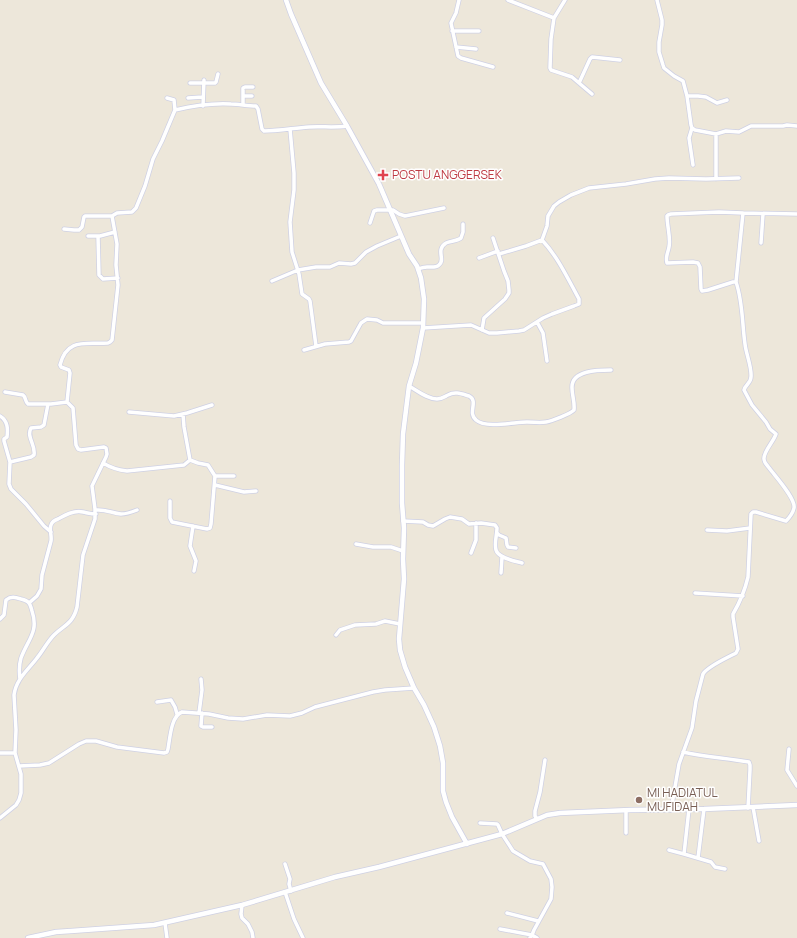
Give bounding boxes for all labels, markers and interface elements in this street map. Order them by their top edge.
place label: POSTU ANGGERSEK [392,166,503,183]
marker: POSTU ANGGERSEK [377,169,389,181]
place label: MI HADIATUL MUFIDAH [647,784,718,815]
marker: MI HADIATUL MUFIDAH [634,795,644,805]

